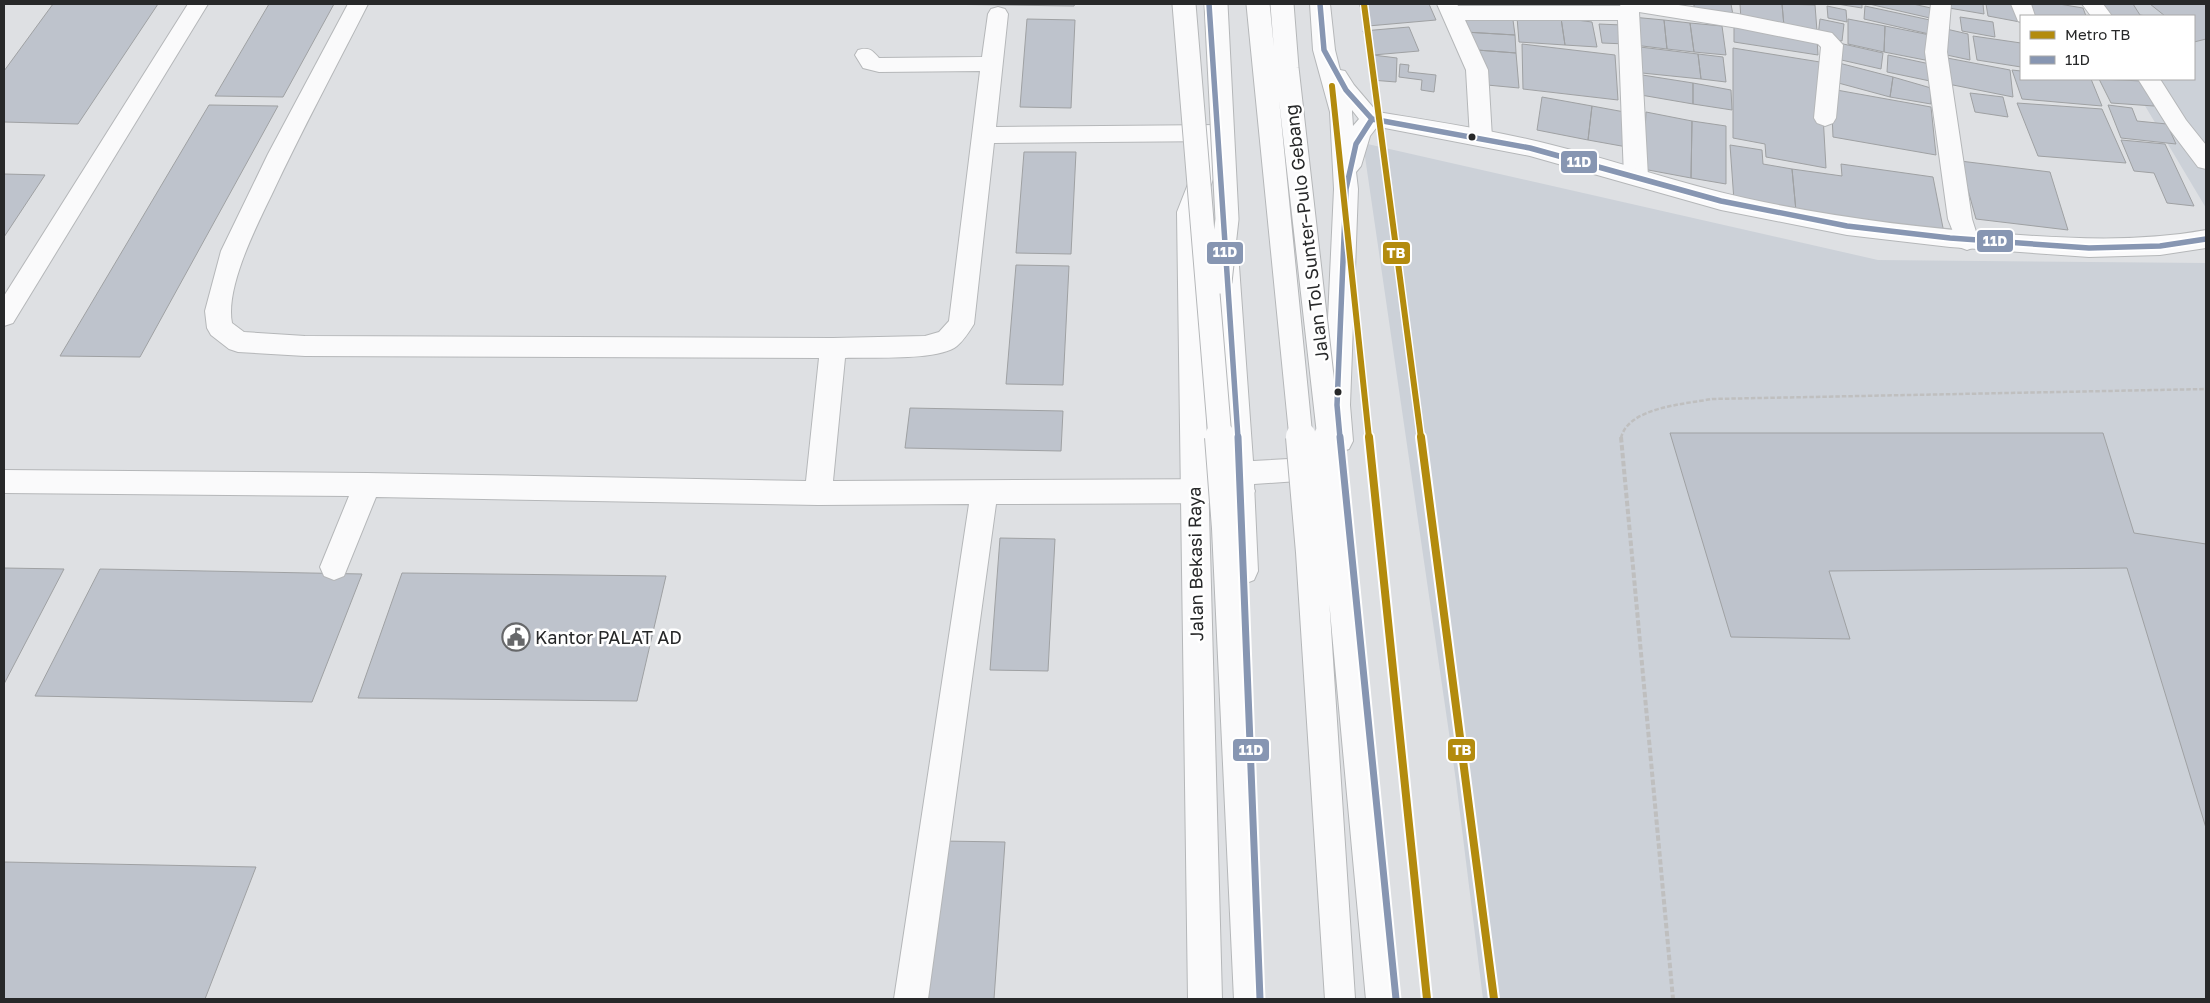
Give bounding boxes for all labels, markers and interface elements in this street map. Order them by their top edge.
legend [2020,15,2195,80]
text: Metro TB [2065,25,2130,43]
text: 11D [2065,50,2090,68]
street label: Jalan Tol Sunter–Pulo Gebang [1279,103,1333,363]
unlabelled marker [1467,132,1477,142]
line badge: 11D [1560,150,1598,174]
text: 11D [1567,153,1591,170]
line badge: 11D [1976,229,2014,253]
text: 11D [1983,232,2007,249]
line badge: 11D [1206,241,1244,265]
line badge: TB [1382,241,1411,265]
text: 11D [1213,243,1237,260]
text: TB [1387,244,1406,261]
unlabelled marker [1333,387,1343,397]
street label: Jalan Bekasi Raya [1183,486,1207,642]
public building icon: Kantor PALAT AD [501,622,531,652]
place label: Kantor PALAT AD [535,626,682,648]
line badge: 11D [1232,738,1270,762]
line badge: TB [1447,738,1476,762]
text: 11D [1239,741,1263,758]
text: TB [1453,741,1472,758]

